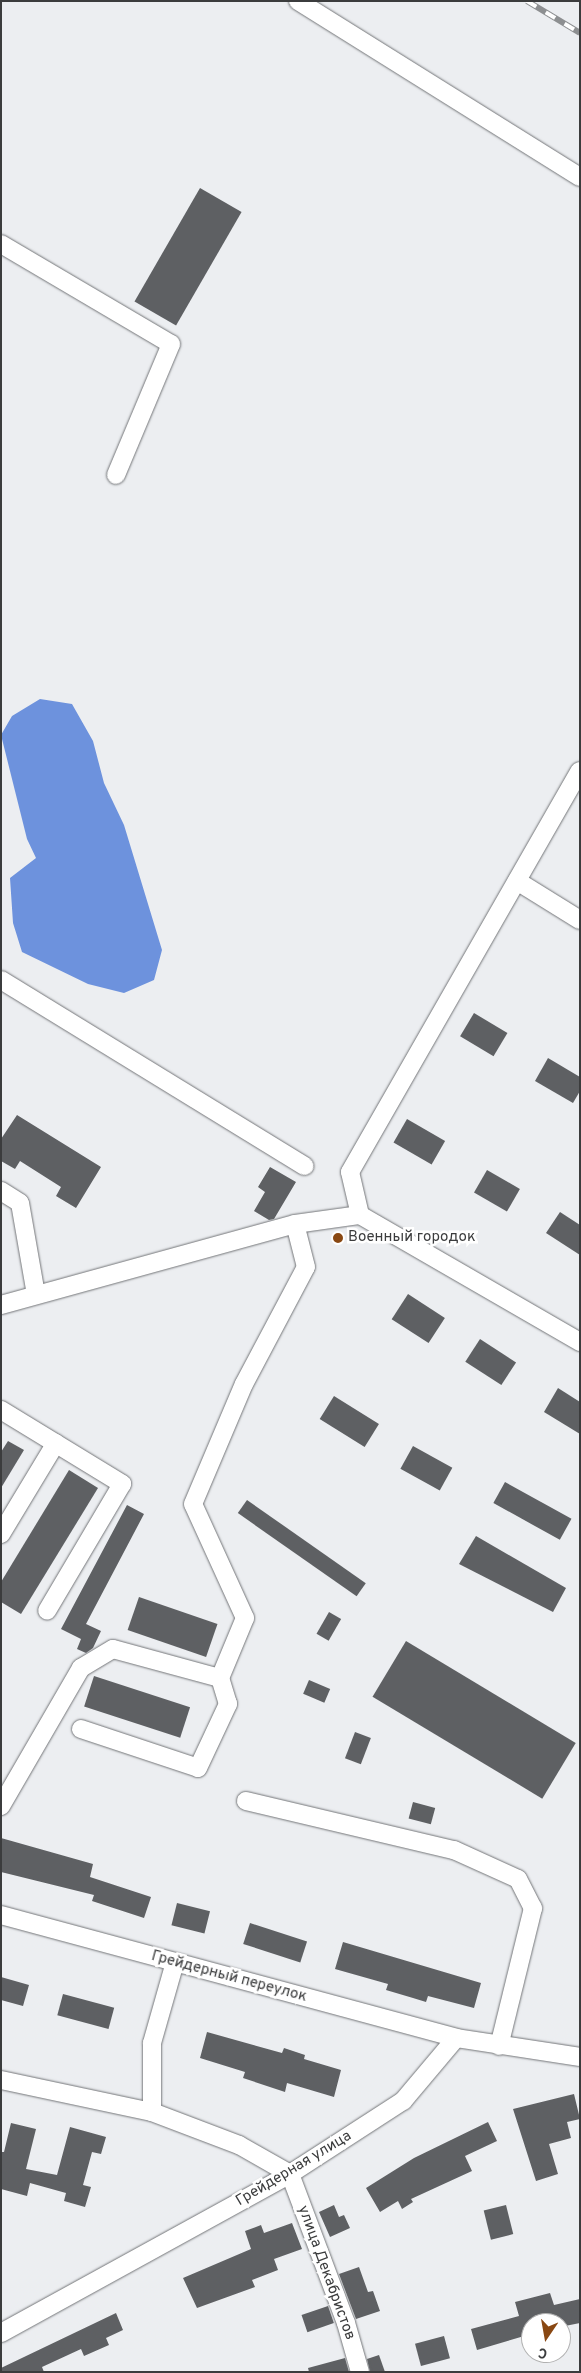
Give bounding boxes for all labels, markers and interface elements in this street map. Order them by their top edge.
place label: Военный городок [348,1229,476,1247]
marker: Военный городок [332,1232,344,1244]
street label: Грейдерный переулок [149,1948,309,2006]
street label: Грейдерная улица [233,2127,355,2211]
street label: улица Декабристов [293,2203,359,2343]
north arrow [521,2313,571,2363]
text: С [537,2343,549,2361]

